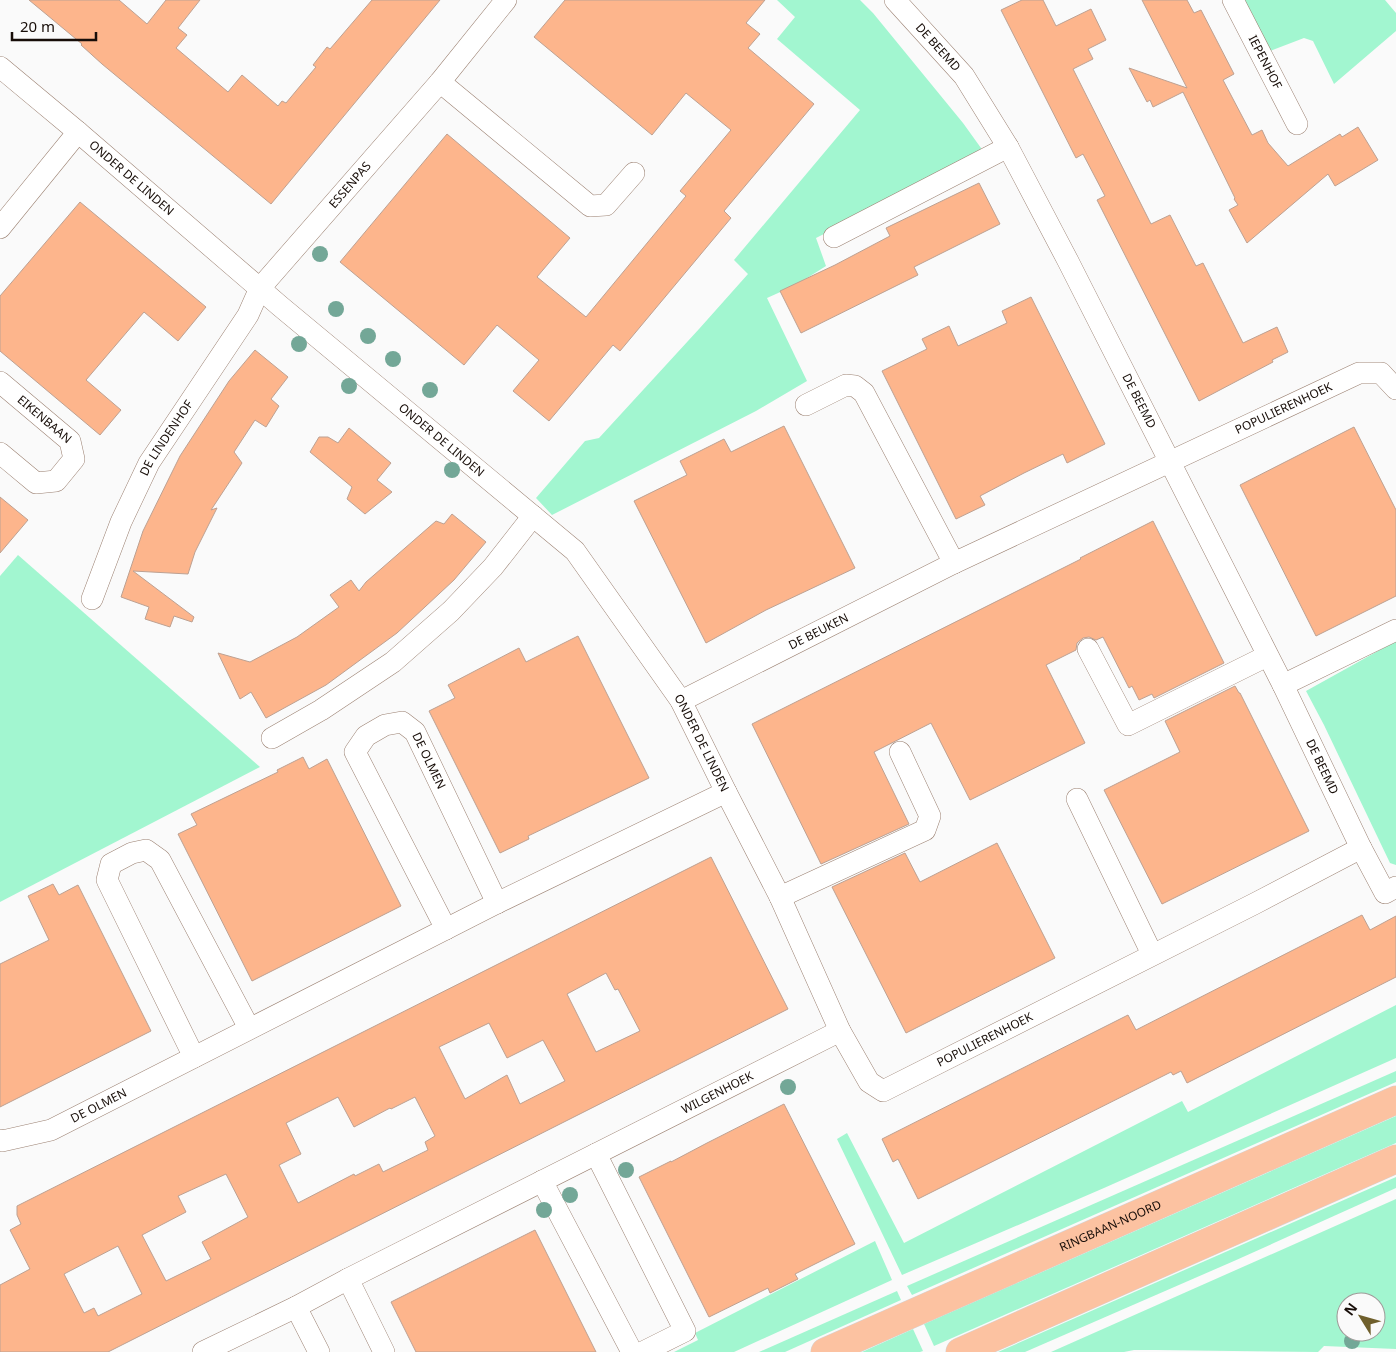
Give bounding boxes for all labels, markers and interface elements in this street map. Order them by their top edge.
scale bar [12,10,96,42]
text: 20 m [20,16,55,36]
street label: DE BEEMD [912,19,965,75]
street label: IEPENHOF [1245,32,1286,92]
street label: ONDER DE LINDEN [86,136,178,219]
street label: ESSENPAS [325,157,375,212]
street label: DE BEEMD [1118,370,1161,431]
street label: POPULIERENHOEK [1232,378,1335,438]
street label: EIKENBAAN [14,391,75,447]
street label: DE LINDENHOF [135,396,197,478]
street label: ONDER DE LINDEN [395,399,488,480]
street label: DE BEUKEN [785,609,851,653]
street label: ONDER DE LINDEN [670,690,734,794]
street label: DE OLMEN [408,729,450,792]
street label: DE BEEMD [1302,736,1343,797]
street label: POPULIERENHOEK [934,1008,1036,1071]
street label: WILGENHOEK [678,1067,756,1118]
street label: DE OLMEN [67,1084,130,1127]
street label: RINGBAAN-NOORD [1057,1196,1164,1255]
north arrow [1336,1292,1386,1342]
text: N [1339,1299,1361,1319]

